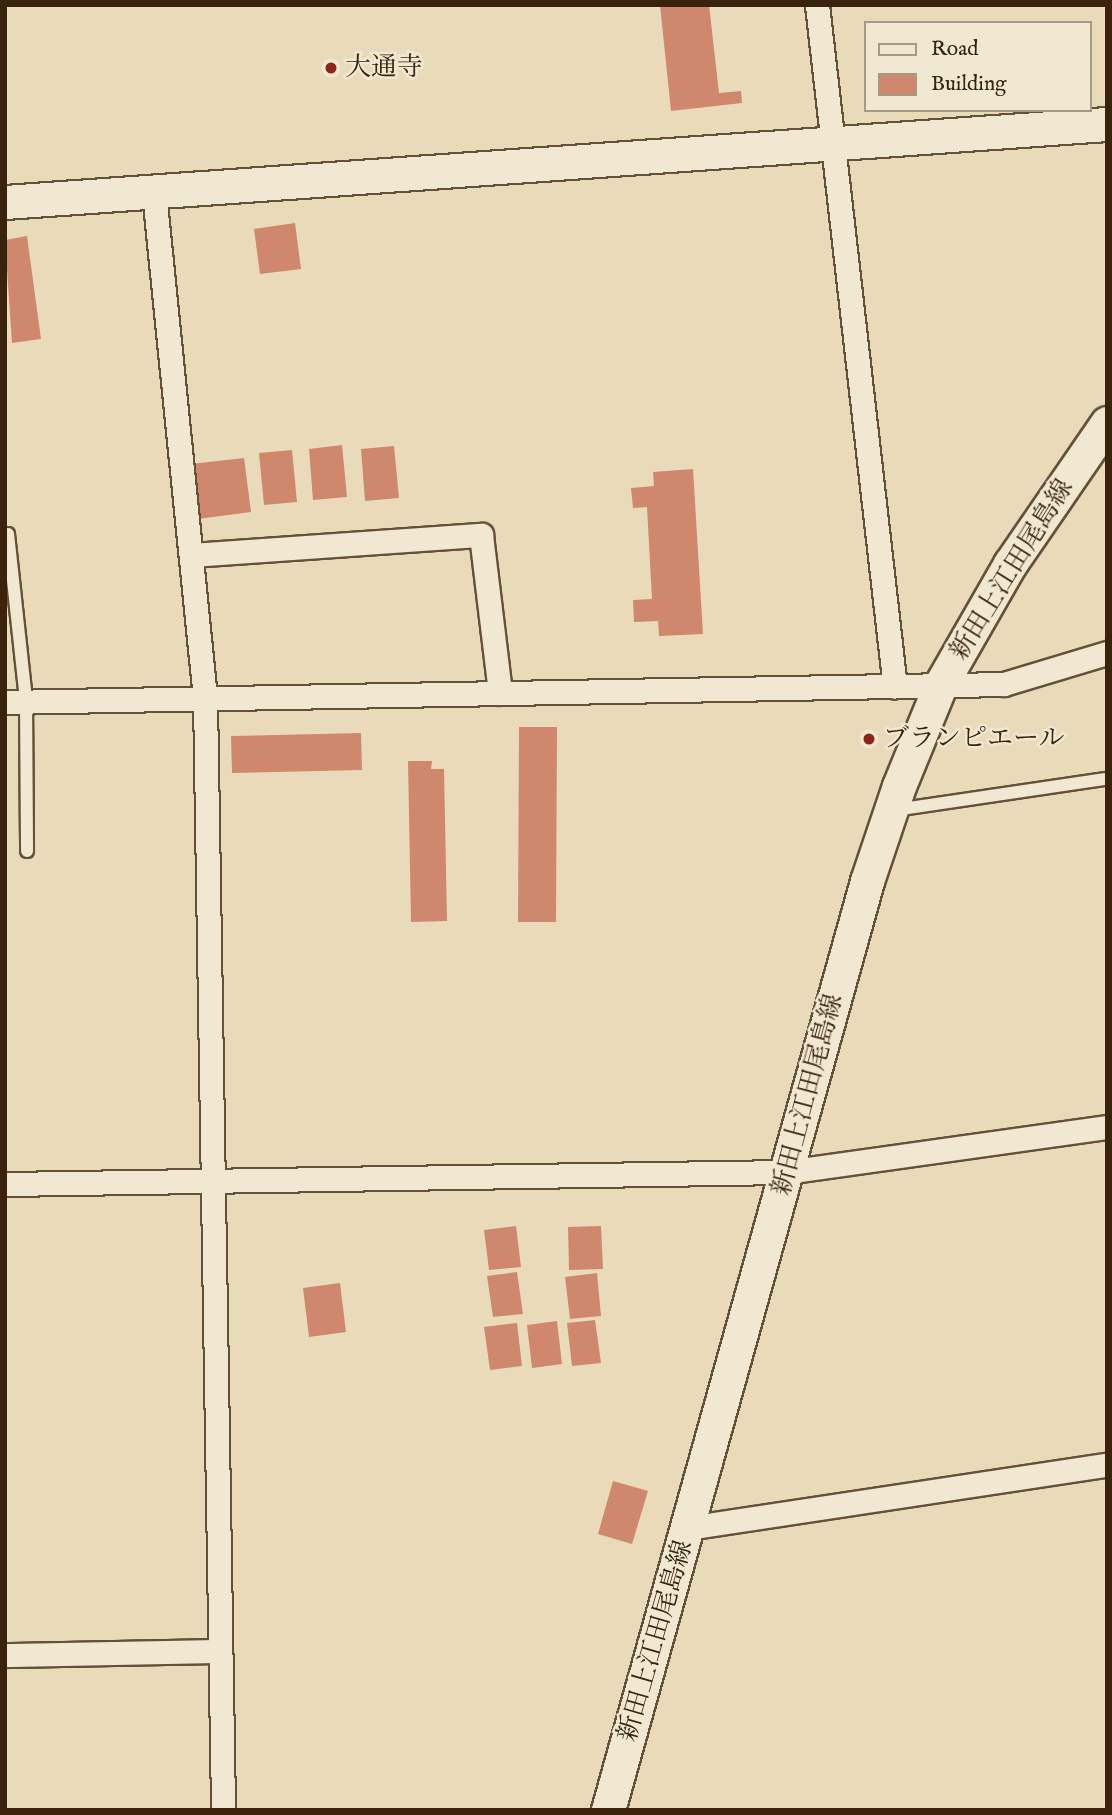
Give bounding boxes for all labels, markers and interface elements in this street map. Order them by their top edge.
legend [864,21,1091,112]
text: Road [931,36,978,63]
place label: 大通寺 [345,52,423,84]
marker: 大通寺 [323,60,339,76]
text: Building [931,71,1006,98]
street label: 新田上江田尾島線 [944,474,1080,666]
place label: ブランピエール [883,723,1065,755]
marker: ブランピエール [861,731,877,747]
street label: 新田上江田尾島線 [766,991,850,1199]
street label: 新田上江田尾島線 [612,1537,700,1745]

